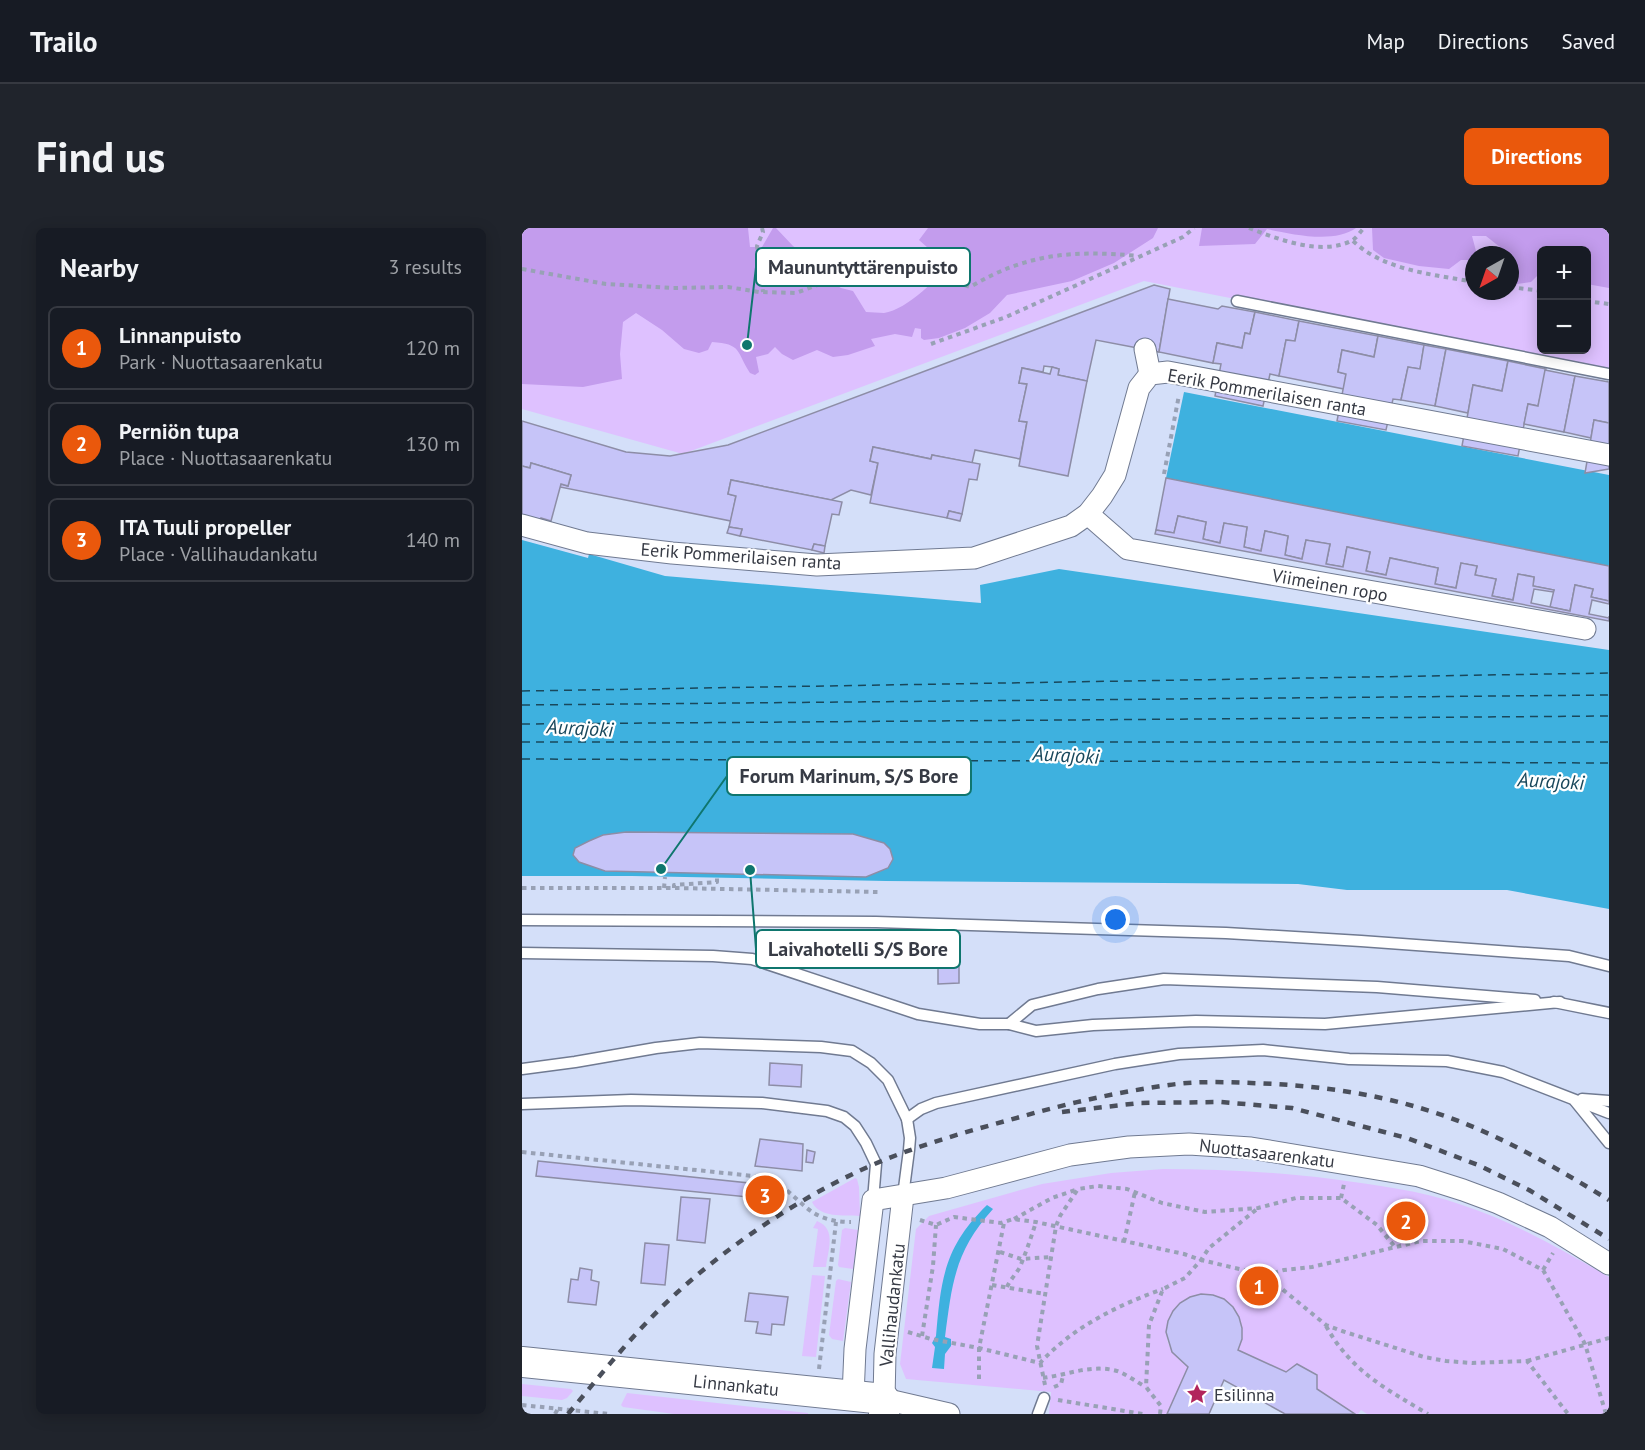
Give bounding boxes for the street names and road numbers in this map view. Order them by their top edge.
street label: Eerik Pommerilaisen ranta [1166,363,1368,421]
street label: Eerik Pommerilaisen ranta [640,538,842,574]
street label: Viimeinen ropo [1269,563,1390,607]
street label: Nuottasaarenkatu [1198,1133,1336,1173]
street label: Vallihaudankatu [874,1242,910,1369]
street label: Linnankatu [692,1369,780,1401]

